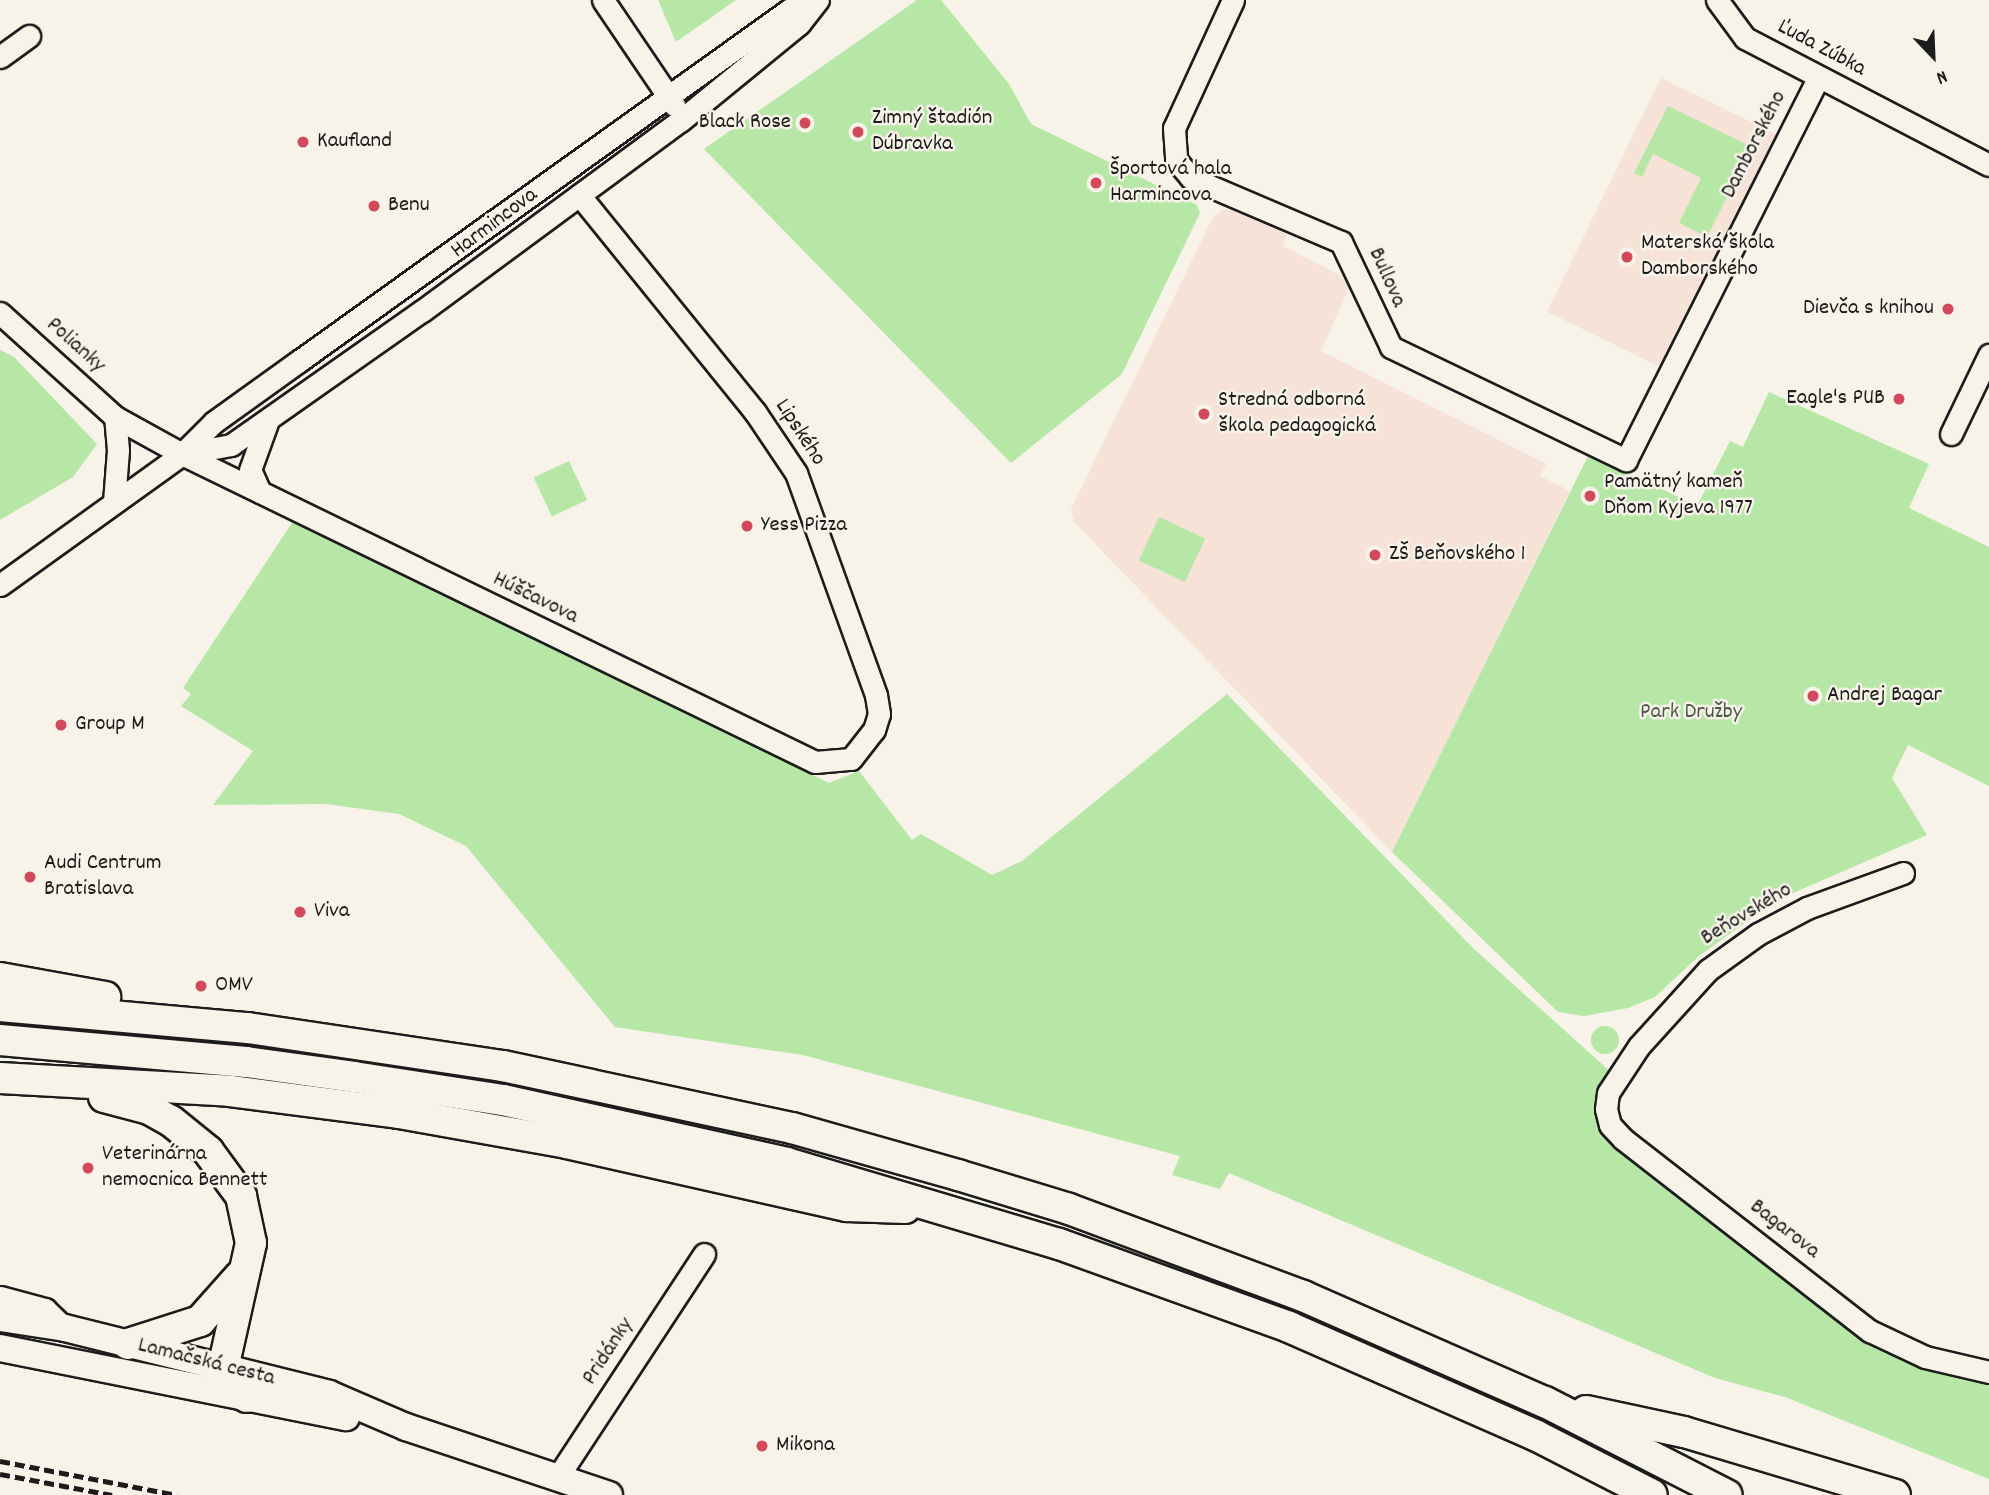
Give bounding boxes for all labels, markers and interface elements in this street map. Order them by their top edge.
street label: Ľuda Zúbka [1772,14,1870,84]
north arrow [1898,21,1968,91]
text: N [1932,62,1951,90]
street label: Damborského [1716,87,1794,203]
place label: Zimný štadión Dúbravka [872,105,992,159]
place label: Black Rose [699,109,791,137]
marker: Black Rose [797,115,813,131]
marker: Zimný štadión Dúbravka [850,124,866,140]
place label: Kaufland [317,128,392,156]
marker: Kaufland [295,134,311,150]
place label: Športová hala Harmincova [1110,156,1231,210]
marker: Športová hala Harmincova [1088,175,1104,191]
street label: Harmincova [446,182,544,266]
place label: Benu [388,192,430,220]
marker: Benu [366,198,382,214]
place label: Materská škola Damborského [1641,230,1774,284]
street label: Bullova [1361,244,1411,312]
marker: Materská škola Damborského [1619,249,1635,265]
place label: Dievča s knihou [1803,295,1934,323]
marker: Dievča s knihou [1940,301,1956,317]
street label: Polianky [40,312,110,380]
place label: Eagle's PUB [1786,385,1885,413]
place label: Stredná odborná škola pedagogická [1218,387,1376,441]
marker: Eagle's PUB [1891,391,1907,407]
street label: Lipského [767,394,831,472]
marker: Stredná odborná škola pedagogická [1196,406,1212,422]
place label: Pamätný kameň Dňom Kyjeva 1977 [1604,469,1753,523]
marker: Pamätný kameň Dňom Kyjeva 1977 [1582,488,1598,504]
place label: Yess Pizza [761,512,847,540]
marker: Yess Pizza [739,518,755,534]
place label: ZŠ Beňovského 1 [1389,541,1525,569]
marker: ZŠ Beňovského 1 [1367,547,1383,563]
street label: Húščavova [488,566,582,632]
place label: Andrej Bagar [1827,682,1942,710]
marker: Andrej Bagar [1805,688,1821,704]
park label: Park Družby [1640,699,1742,727]
place label: Group M [75,711,145,739]
marker: Group M [53,717,69,733]
place label: Audi Centrum Bratislava [44,850,162,904]
marker: Audi Centrum Bratislava [22,869,38,885]
street label: Beňovského [1696,877,1798,953]
place label: Viva [314,898,350,926]
marker: Viva [292,904,308,920]
place label: OMV [215,972,253,1000]
marker: OMV [193,978,209,994]
place label: Veterinárna nemocnica Bennett [102,1141,268,1195]
marker: Veterinárna nemocnica Bennett [80,1160,96,1176]
street label: Bagarova [1743,1194,1825,1266]
street label: Pridánky [577,1313,641,1391]
street label: Lamačská cesta [135,1333,277,1393]
place label: Mikona [776,1432,835,1460]
marker: Mikona [754,1438,770,1454]

